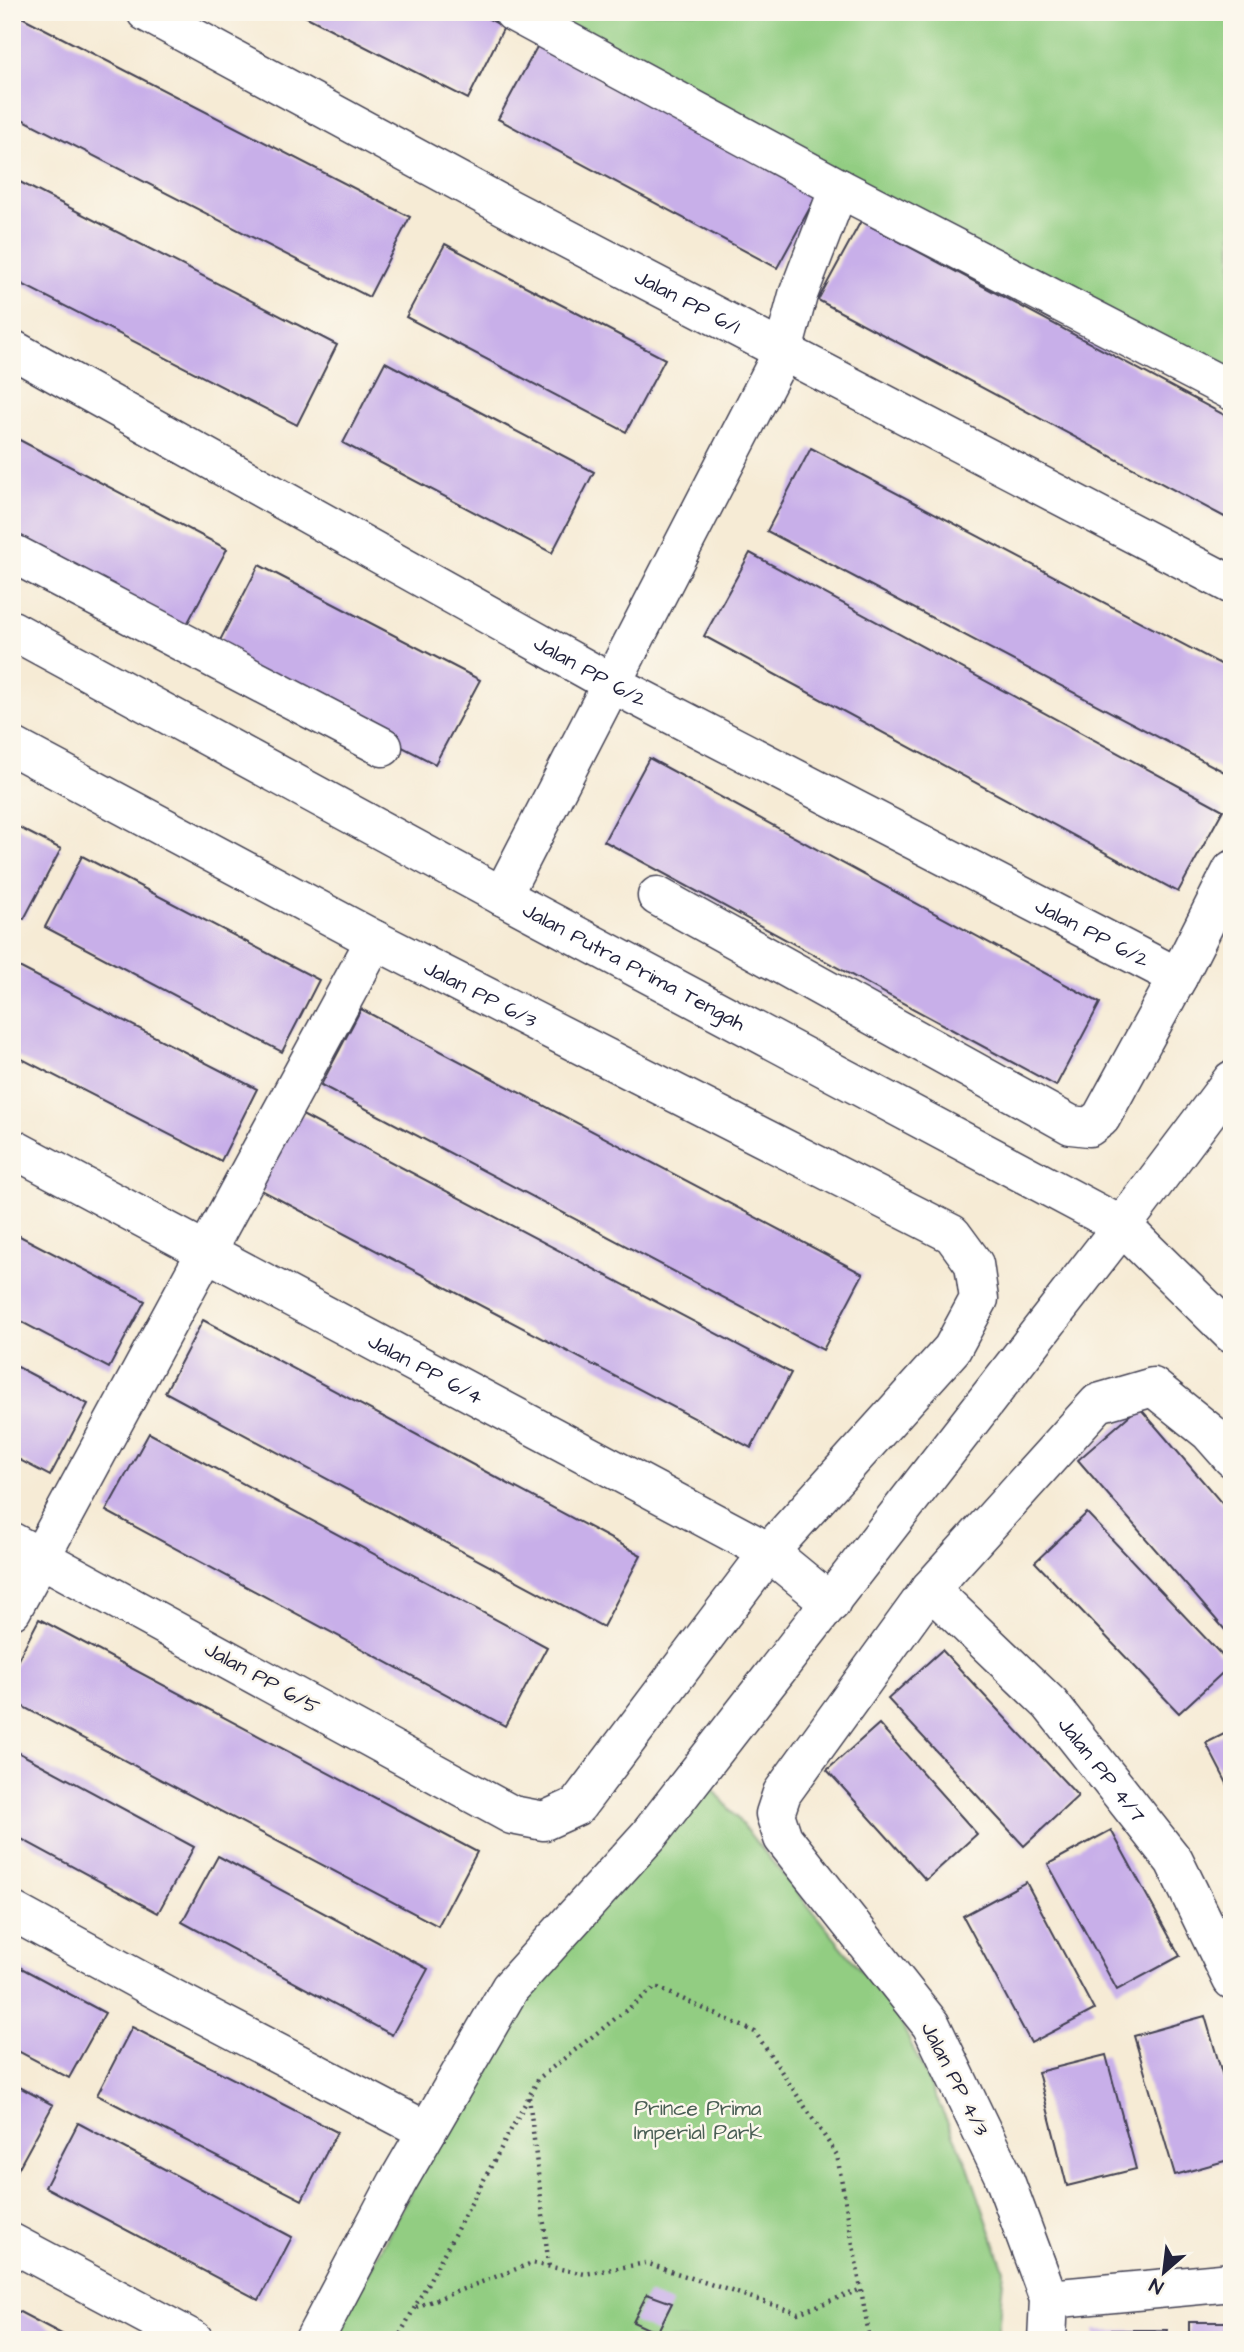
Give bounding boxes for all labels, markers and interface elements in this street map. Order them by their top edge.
street label: Jalan PP 6/1 [630,262,746,341]
street label: Jalan PP 6/2 [529,628,652,714]
street label: Jalan PP 6/2 [1030,891,1154,974]
street label: Jalan Putra Prima Tengah [517,895,751,1038]
street label: Jalan PP 6/3 [419,953,542,1035]
street label: Jalan PP 6/4 [363,1326,489,1412]
street label: Jalan PP 6/5 [199,1634,325,1722]
street label: Jalan PP 4/7 [1051,1711,1153,1829]
street label: Jalan PP 4/3 [914,2017,996,2141]
park label: Prince Prima Imperial Park [634,2094,762,2148]
north arrow [1128,2236,1198,2306]
text: N [1145,2271,1168,2300]

